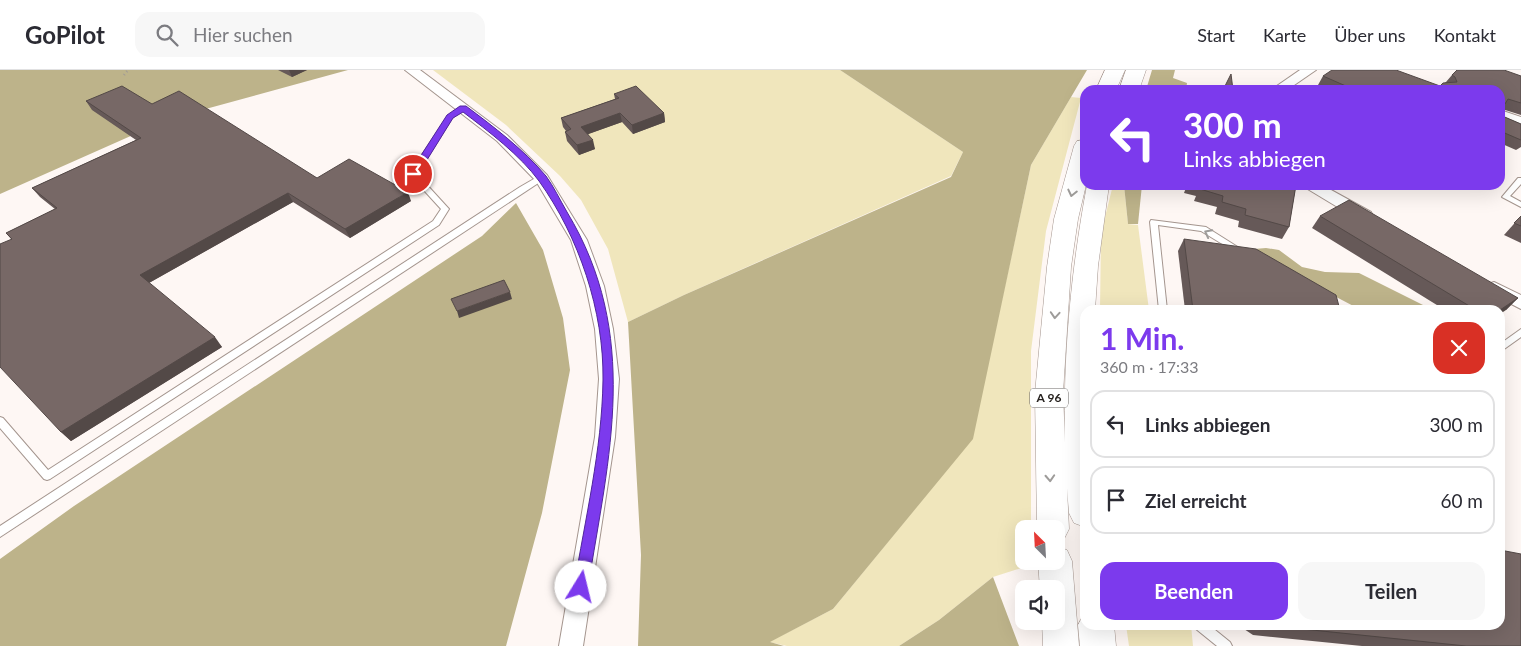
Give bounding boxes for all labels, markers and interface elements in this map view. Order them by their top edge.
search box [135,12,485,57]
text: GoPilot [25,20,105,49]
icon: search [153,21,181,49]
text: Hier suchen [193,23,293,46]
text: Start [1197,24,1235,46]
text: Karte [1263,24,1306,46]
text: Über uns [1334,24,1406,46]
text: Kontakt [1434,24,1496,46]
text: 300 m [1183,103,1282,145]
icon: left [1100,105,1165,170]
text: Links abbiegen [1183,145,1326,172]
pin [392,153,434,195]
icon: arrive [399,160,427,188]
one-way arrow [1067,189,1078,198]
one-way arrow [1205,229,1214,239]
one-way arrow [1050,312,1061,320]
text: 1 Min. [1100,320,1185,356]
button: close [1433,322,1485,374]
text: 360 m · 17:33 [1100,357,1199,376]
road number: A 96 [1030,388,1068,408]
icon: left [1102,410,1130,438]
text: Links abbiegen [1145,413,1270,436]
text: 300 m [1429,413,1483,436]
one-way arrow [1045,474,1056,482]
icon: arrive [1102,486,1130,514]
text: Ziel erreicht [1145,489,1247,512]
text: 60 m [1440,489,1483,512]
north arrow [1015,520,1065,570]
map controls [1015,520,1065,630]
position arrow [554,560,606,612]
button: Beenden [1100,562,1288,620]
button: Teilen [1298,562,1485,620]
button: sound [1015,580,1065,630]

